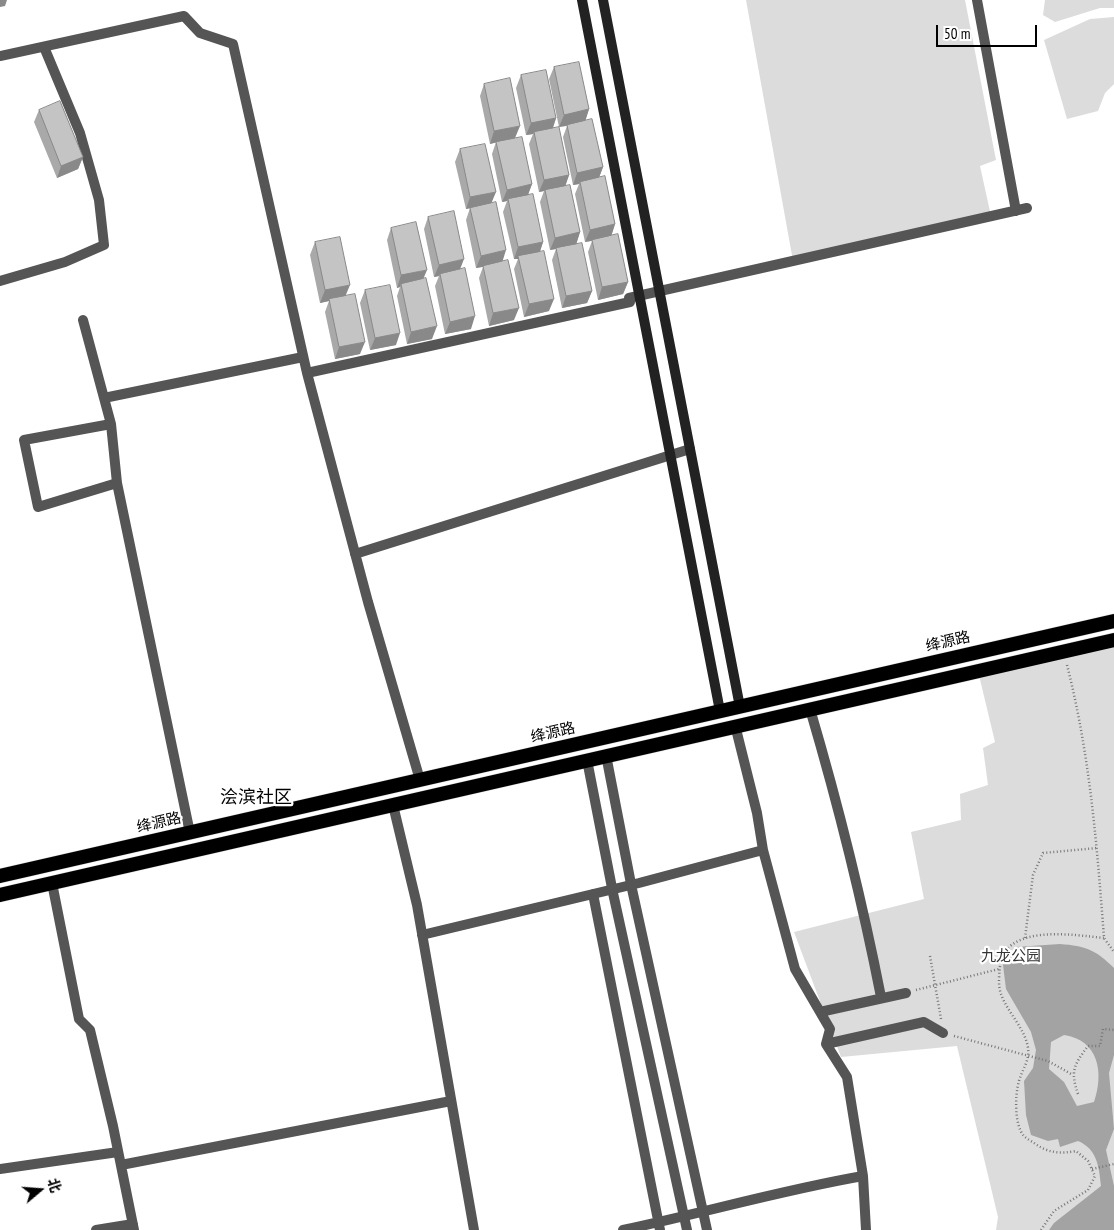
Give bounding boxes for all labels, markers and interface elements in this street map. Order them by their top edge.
scale bar [939,15,1040,47]
text: 50 m [944,24,970,43]
street label: 绛源路 [924,628,972,656]
street label: 绛源路 [529,719,577,747]
district label: 浍滨社区 [220,787,292,809]
street label: 绛源路 [135,809,183,837]
park label: 九龙公园 [981,948,1041,966]
north arrow [15,1165,65,1215]
text: 北 [44,1176,65,1195]

